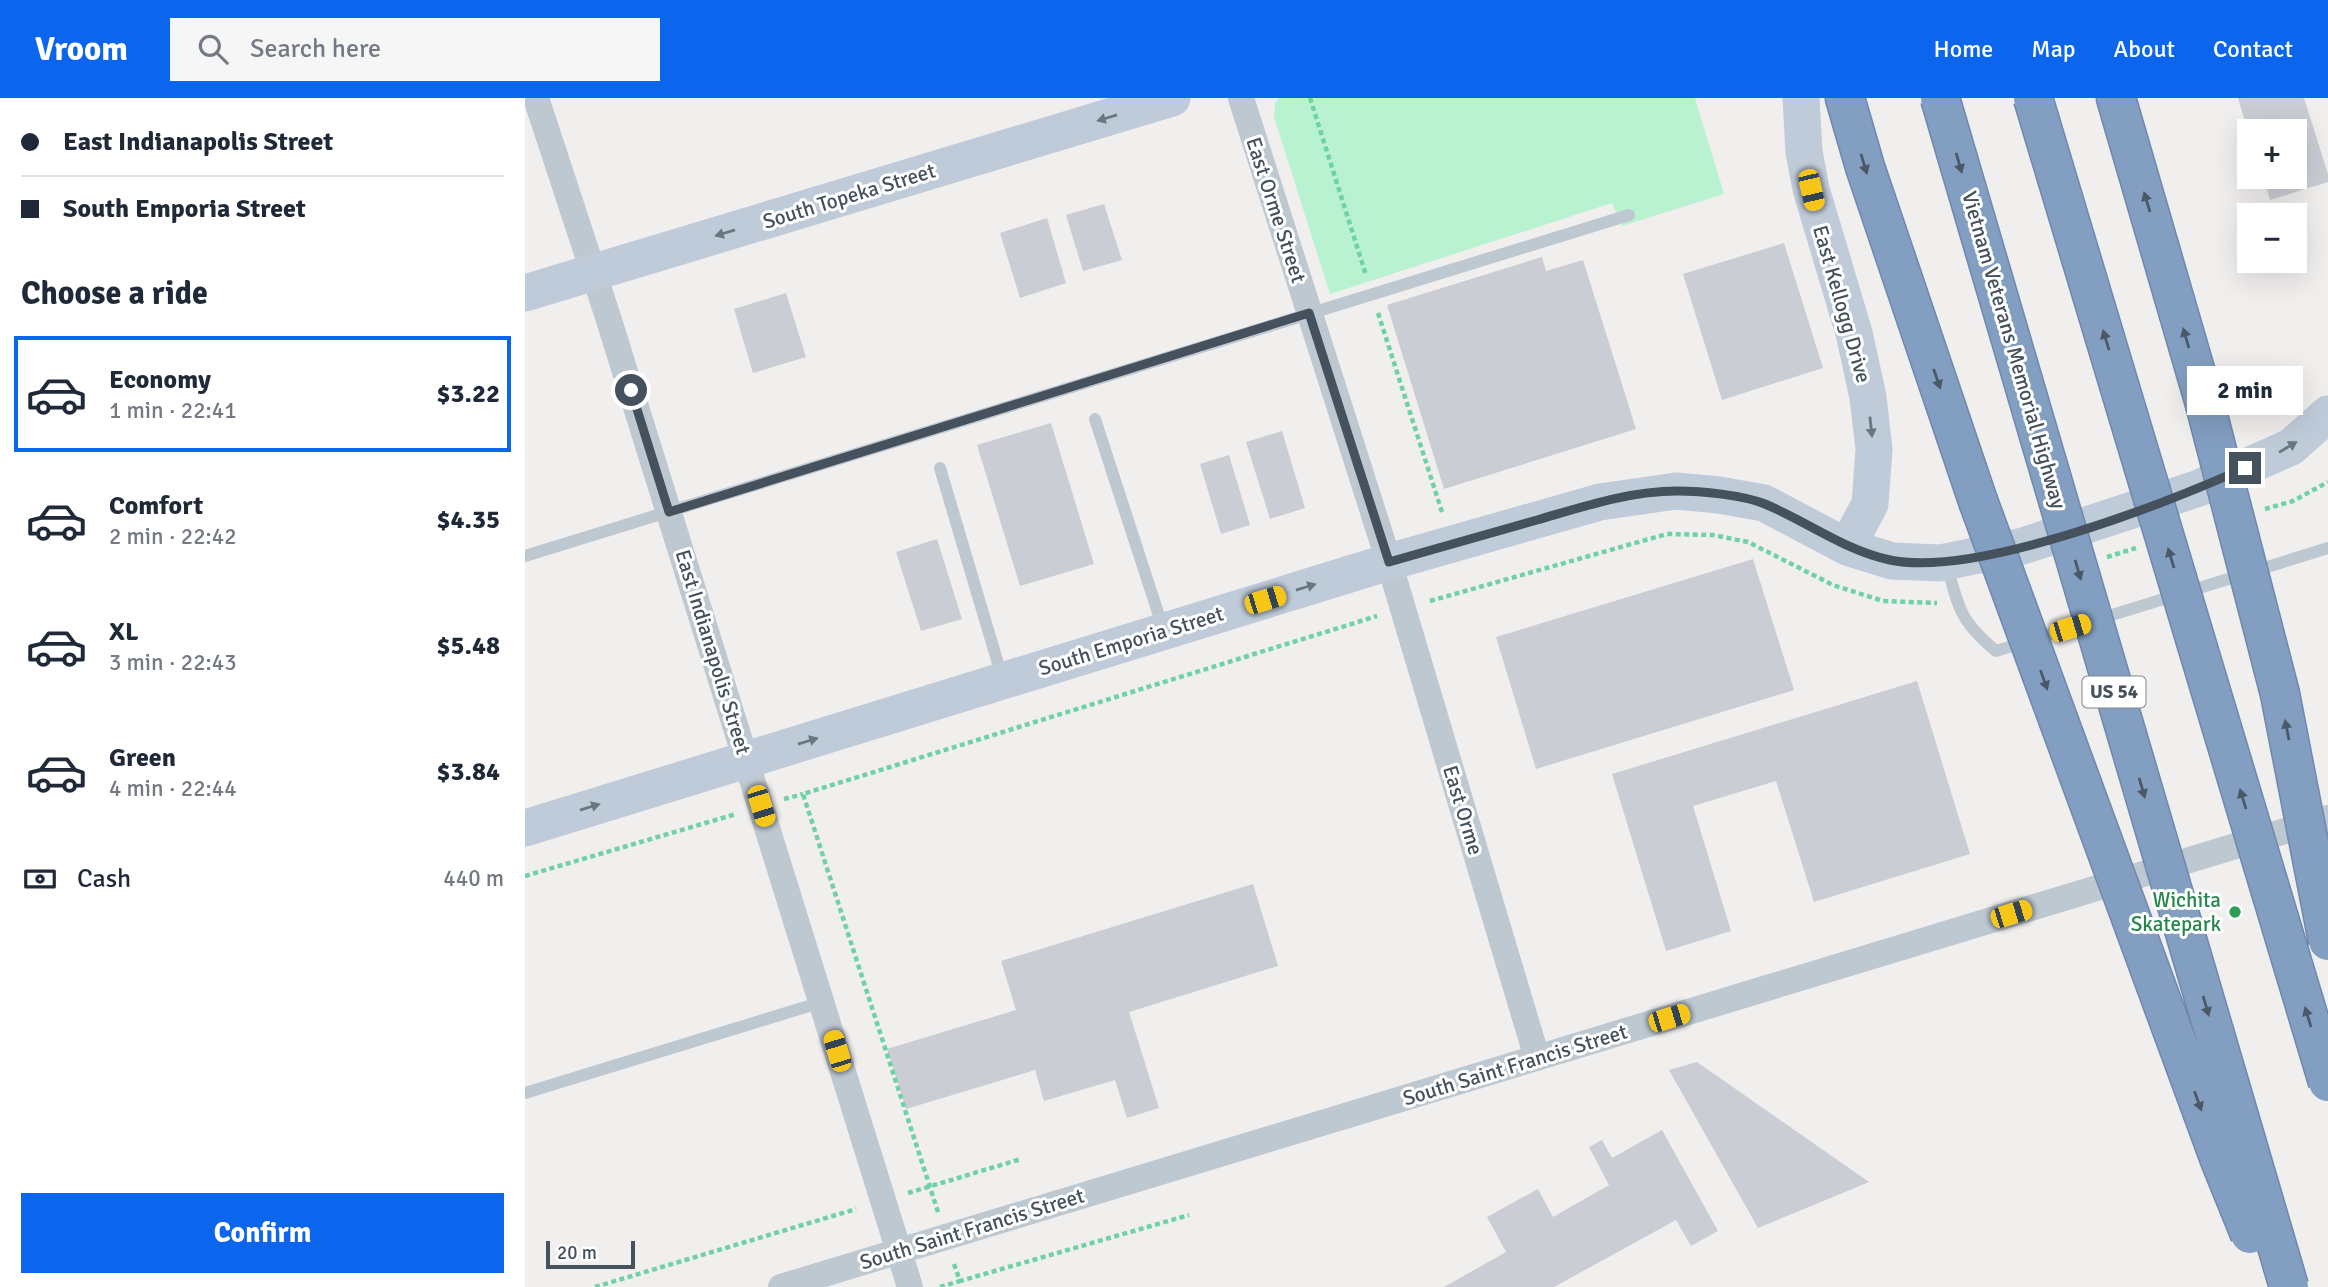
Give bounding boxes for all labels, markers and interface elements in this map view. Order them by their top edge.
search box [170,18,660,81]
text: Vroom [35,29,128,70]
icon: search [194,30,232,68]
text: Search here [250,33,381,65]
text: Home [1933,34,1993,64]
text: Map [2031,34,2076,64]
text: About [2114,34,2175,64]
text: Contact [2213,34,2293,64]
one-way arrow [1096,113,1117,123]
map controls [2237,119,2307,273]
button: + [2237,119,2307,189]
text: East Indianapolis Street [63,126,333,158]
street label: East Orme Street [1240,134,1312,286]
one-way arrow [1860,153,1870,174]
one-way arrow [1954,153,1964,174]
street label: South Topeka Street [760,157,938,235]
car [1797,167,1826,213]
street label: Vietnam Veterans Memorial Highway [1956,188,2072,512]
one-way arrow [2141,191,2151,212]
text: South Emporia Street [63,193,306,225]
button: − [2237,203,2307,273]
street label: East Kellogg Drive [1807,222,1877,386]
one-way arrow [714,228,735,238]
text: Choose a ride [21,274,208,313]
one-way arrow [2181,327,2191,348]
one-way arrow [2100,329,2110,350]
icon: car [25,363,88,426]
text: Economy [109,364,211,396]
callout: 2 min [2187,366,2303,416]
one-way arrow [1932,369,1942,390]
route start [615,374,647,406]
text: 2 min [2217,376,2273,405]
text: $3.22 [436,378,500,410]
text: 1 min · 22:41 [109,396,237,425]
one-way arrow [1866,416,1877,438]
one-way arrow [2278,440,2297,453]
route end [2229,452,2261,484]
icon: car [25,489,88,552]
text: Comfort [109,490,203,522]
text: $4.35 [436,504,500,536]
text: 2 min · 22:42 [109,522,237,551]
street label: East Indianapolis Street [669,546,757,758]
one-way arrow [2165,547,2175,568]
one-way arrow [2074,560,2084,581]
one-way arrow [1296,582,1317,592]
car [1242,584,1289,616]
street label: South Emporia Street [1035,601,1227,681]
car [2047,612,2094,644]
icon: car [25,615,88,678]
text: XL [109,616,139,648]
text: $5.48 [436,630,500,662]
text: 3 min · 22:43 [109,648,237,677]
one-way arrow [2038,670,2049,691]
road number: US 54 [2083,677,2145,708]
one-way arrow [2281,719,2292,741]
one-way arrow [798,736,819,746]
icon: car [25,741,88,804]
text: Green [109,742,176,774]
text: $3.84 [436,756,500,788]
street label: East Orme [1437,762,1489,858]
text: 4 min · 22:44 [109,774,237,803]
one-way arrow [2138,778,2148,799]
car [745,783,778,829]
one-way arrow [2238,788,2248,809]
one-way arrow [580,802,601,812]
icon: cash [21,860,59,898]
text: Cash [77,863,131,895]
text: 440 m [443,864,504,893]
place label: Wichita Skatepark [2131,887,2221,937]
car [1988,898,2035,930]
marker: Wichita Skatepark [2227,904,2243,920]
one-way arrow [2202,996,2212,1017]
car [1646,1002,1693,1034]
one-way arrow [2303,1006,2313,1027]
street label: South Saint Francis Street [1400,1018,1630,1112]
car [821,1028,854,1074]
one-way arrow [2193,1090,2204,1111]
street label: South Saint Francis Street [857,1182,1087,1276]
button: Confirm [21,1193,504,1273]
scale bar [546,1238,635,1270]
text: 20 m [557,1241,597,1265]

